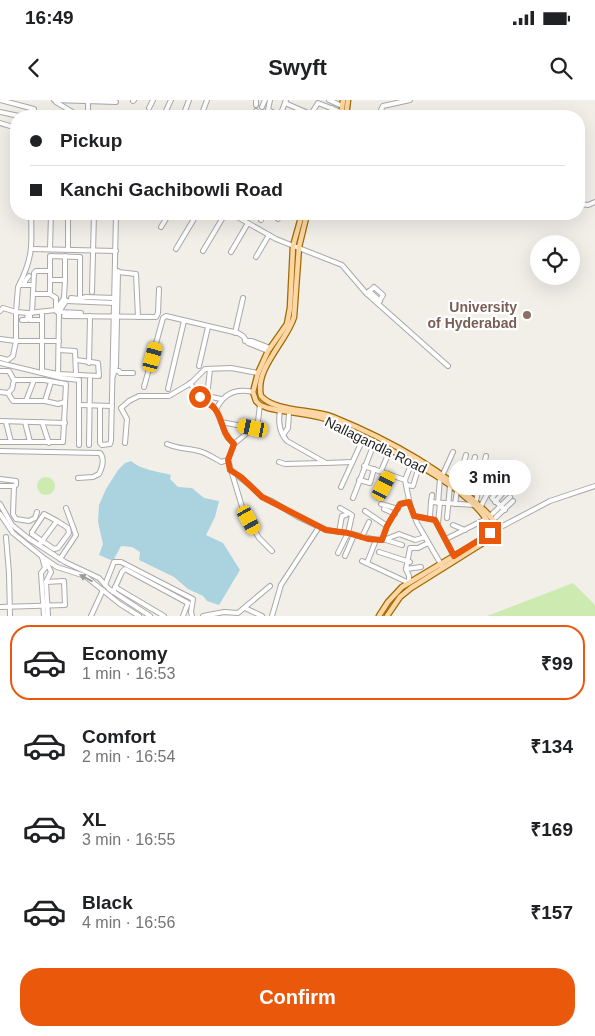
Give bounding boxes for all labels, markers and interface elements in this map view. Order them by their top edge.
text: 16:49 [25,7,74,28]
icon: back [20,54,48,82]
icon: search [547,54,575,82]
text: Swyft [268,55,327,80]
text: Pickup [60,130,122,151]
text: Kanchi Gachibowli Road [60,179,283,200]
map controls [530,235,580,285]
button: locate [530,235,580,285]
place label: University of Hyderabad [428,299,517,331]
marker: University of Hyderabad [521,309,533,321]
car [141,341,164,373]
route start [189,386,211,408]
street label: Nallagandla Road [322,413,430,477]
car [236,418,269,438]
callout: 3 min [449,460,531,496]
car [370,469,397,503]
text: 3 min [469,469,511,486]
car [235,503,262,537]
route end [479,522,501,544]
one-way arrow [78,574,93,582]
icon: car [22,640,67,685]
text: Economy [82,643,168,664]
text: ₹99 [541,653,573,674]
text: 1 min · 16:53 [82,665,175,682]
icon: car [22,723,67,768]
text: Comfort [82,726,156,747]
text: ₹134 [530,736,573,757]
text: 2 min · 16:54 [82,748,175,765]
icon: car [22,806,67,851]
text: XL [82,809,106,830]
text: ₹169 [530,819,573,840]
text: 3 min · 16:55 [82,831,175,848]
icon: car [22,889,67,934]
text: Black [82,892,133,913]
text: ₹157 [530,902,573,923]
text: 4 min · 16:56 [82,914,175,931]
button: Confirm [20,968,575,1026]

